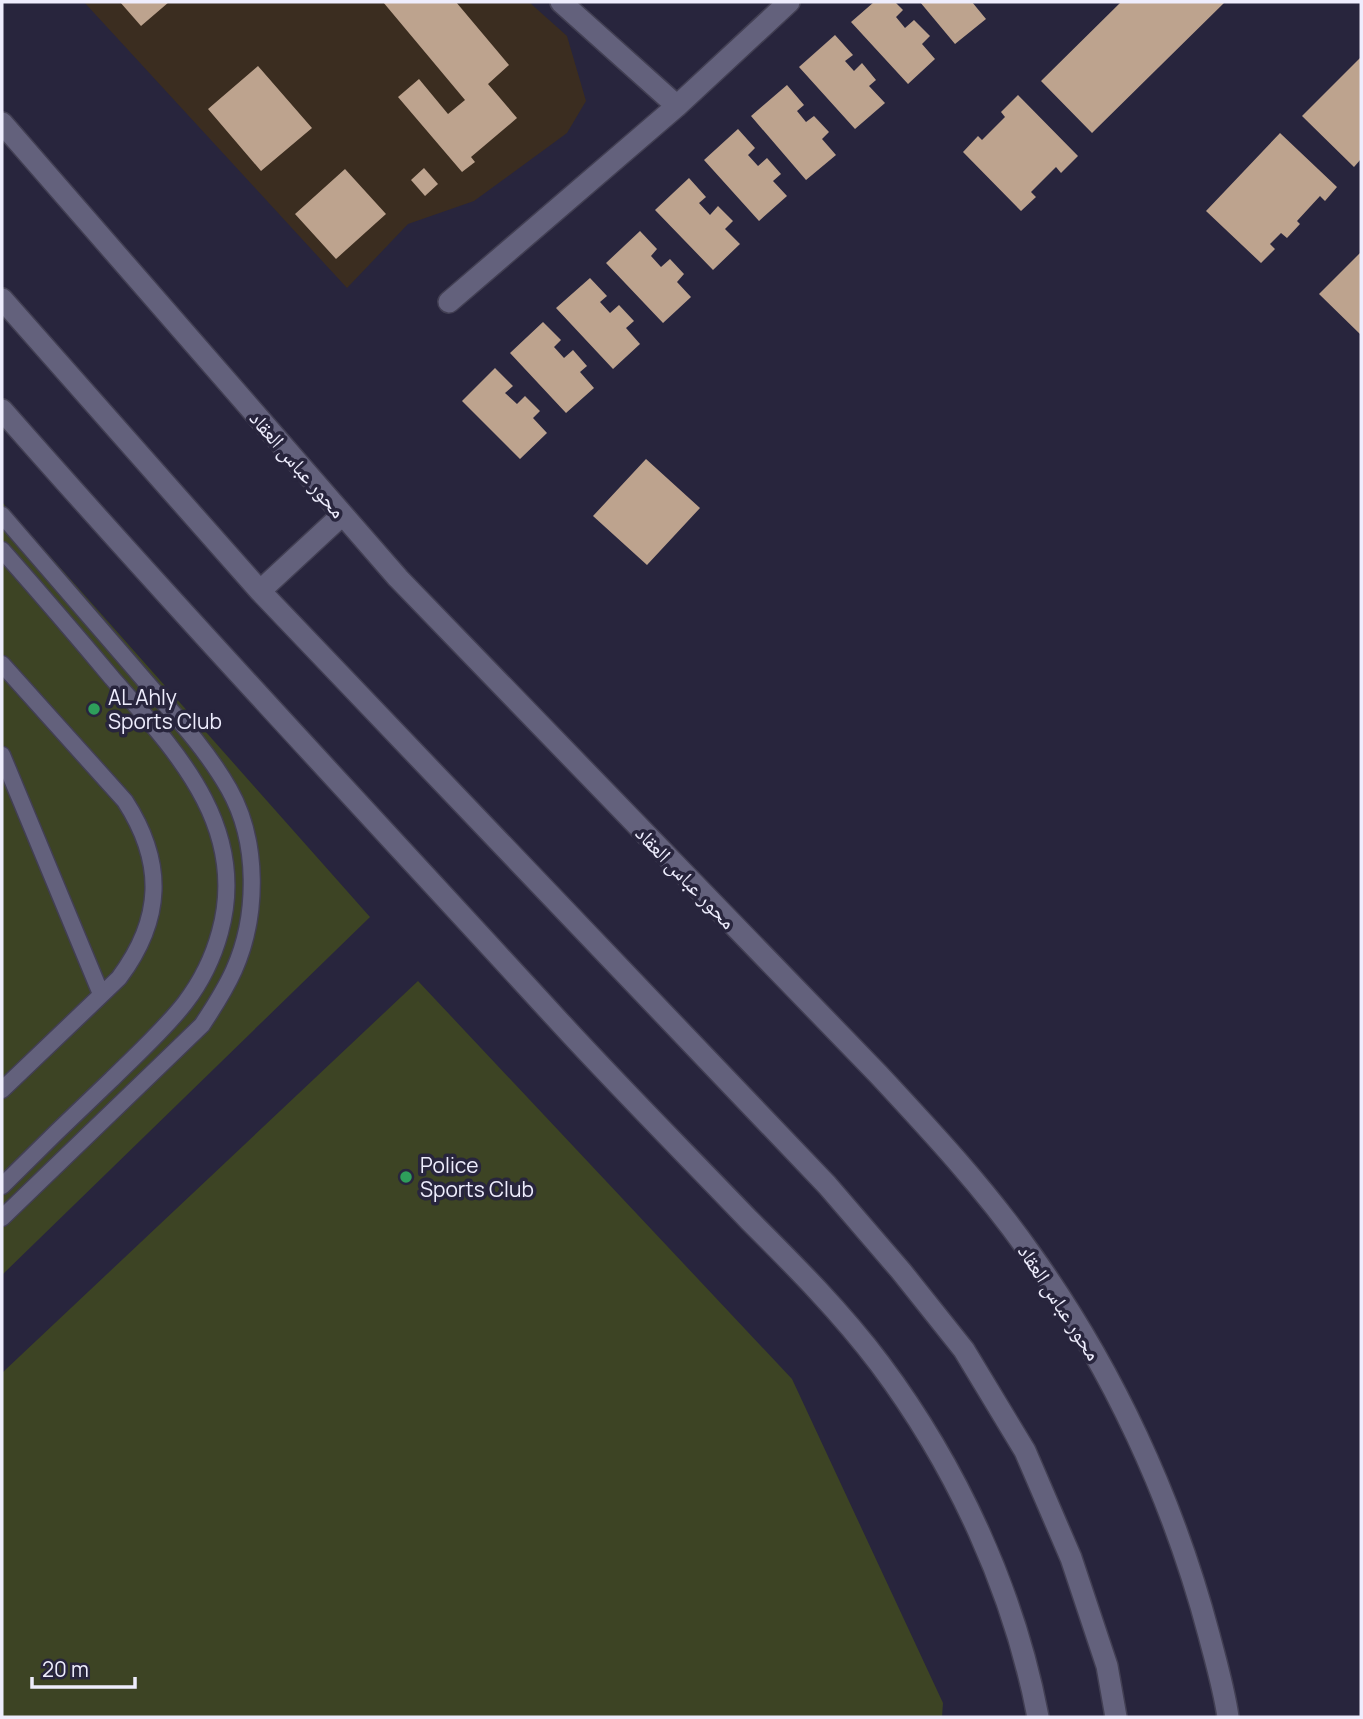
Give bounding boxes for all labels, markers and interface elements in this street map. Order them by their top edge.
street label: محور عباس العقاد [244,404,352,524]
place label: AL Ahly Sports Club [108,683,222,735]
marker: AL Ahly Sports Club [86,701,102,717]
street label: محور عباس العقاد [630,819,742,935]
place label: Police Sports Club [420,1151,534,1203]
marker: Police Sports Club [398,1169,414,1185]
street label: محور عباس العقاد [1012,1238,1108,1366]
scale bar [32,1646,135,1690]
text: 20 m [42,1655,89,1683]

